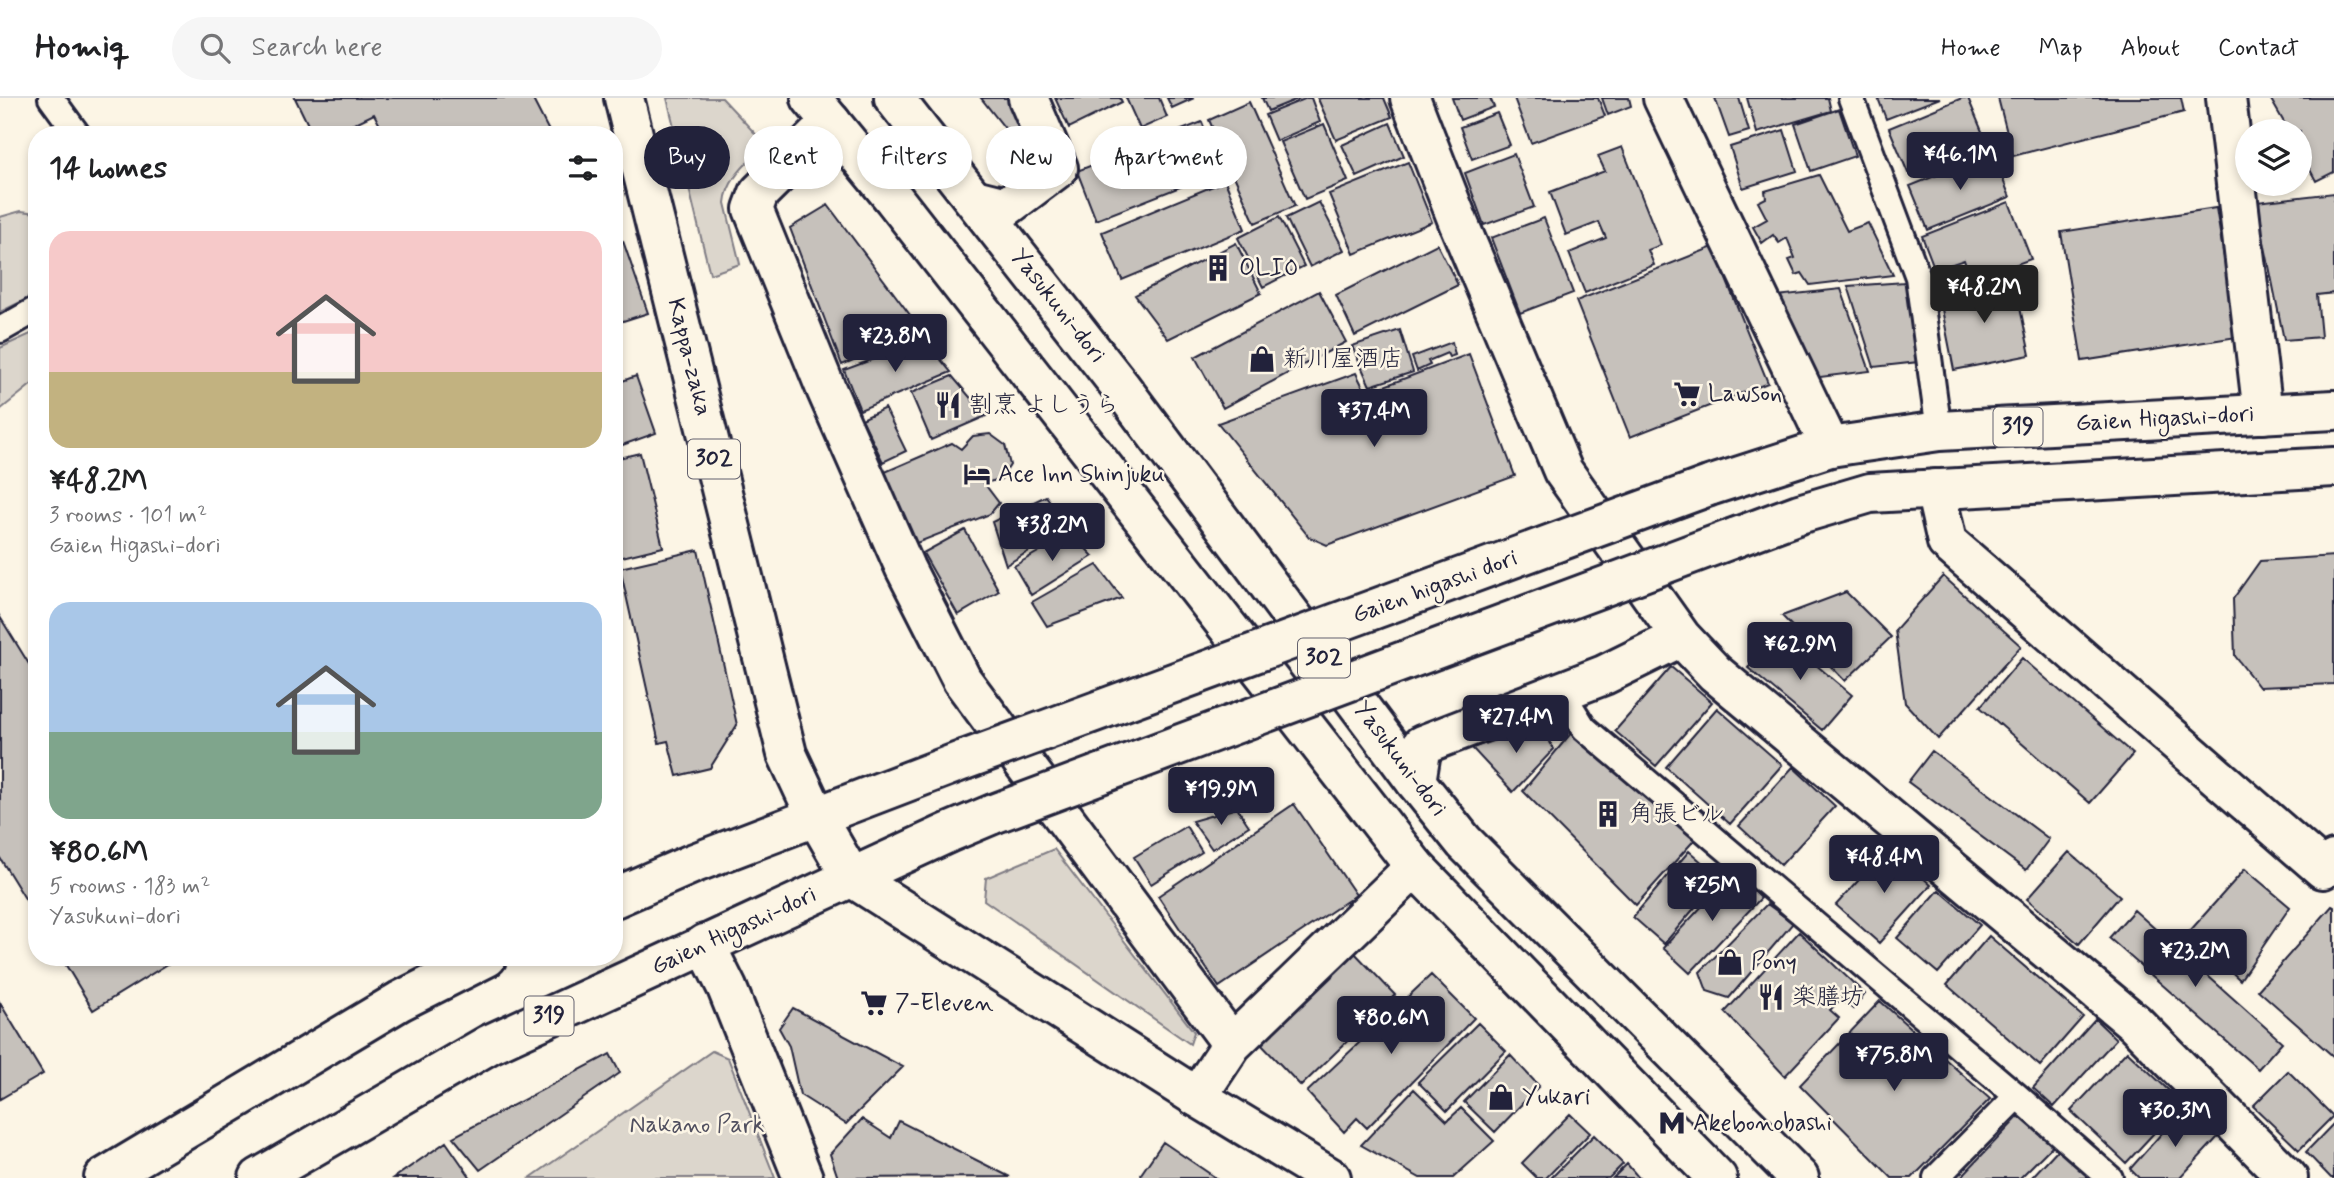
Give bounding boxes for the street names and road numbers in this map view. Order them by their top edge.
street label: Yasukuni-dori [1003,242,1113,370]
street label: Kappa-zaka [659,295,719,419]
street label: Gaien Higashi-dori [2075,399,2255,441]
road number: 319 [1994,408,2042,446]
road number: 302 [688,440,740,478]
street label: Gaien higashi dori [1348,543,1522,633]
road number: 302 [1298,638,1350,678]
street label: Yasukuni-dori [1346,695,1454,823]
street label: Gaien Higashi-dori [646,879,823,985]
road number: 319 [524,996,574,1035]

